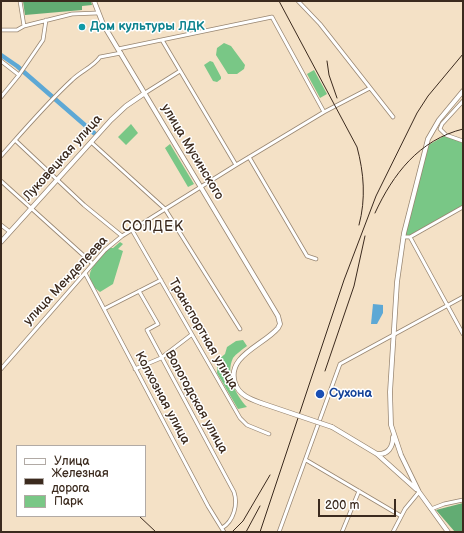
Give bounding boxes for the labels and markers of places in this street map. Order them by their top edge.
place label: Дом культуры ЛДК [90,19,205,35]
marker: Дом культуры ЛДК [77,22,87,32]
place label: Сухона [329,386,372,402]
marker: Сухона [314,388,326,400]

